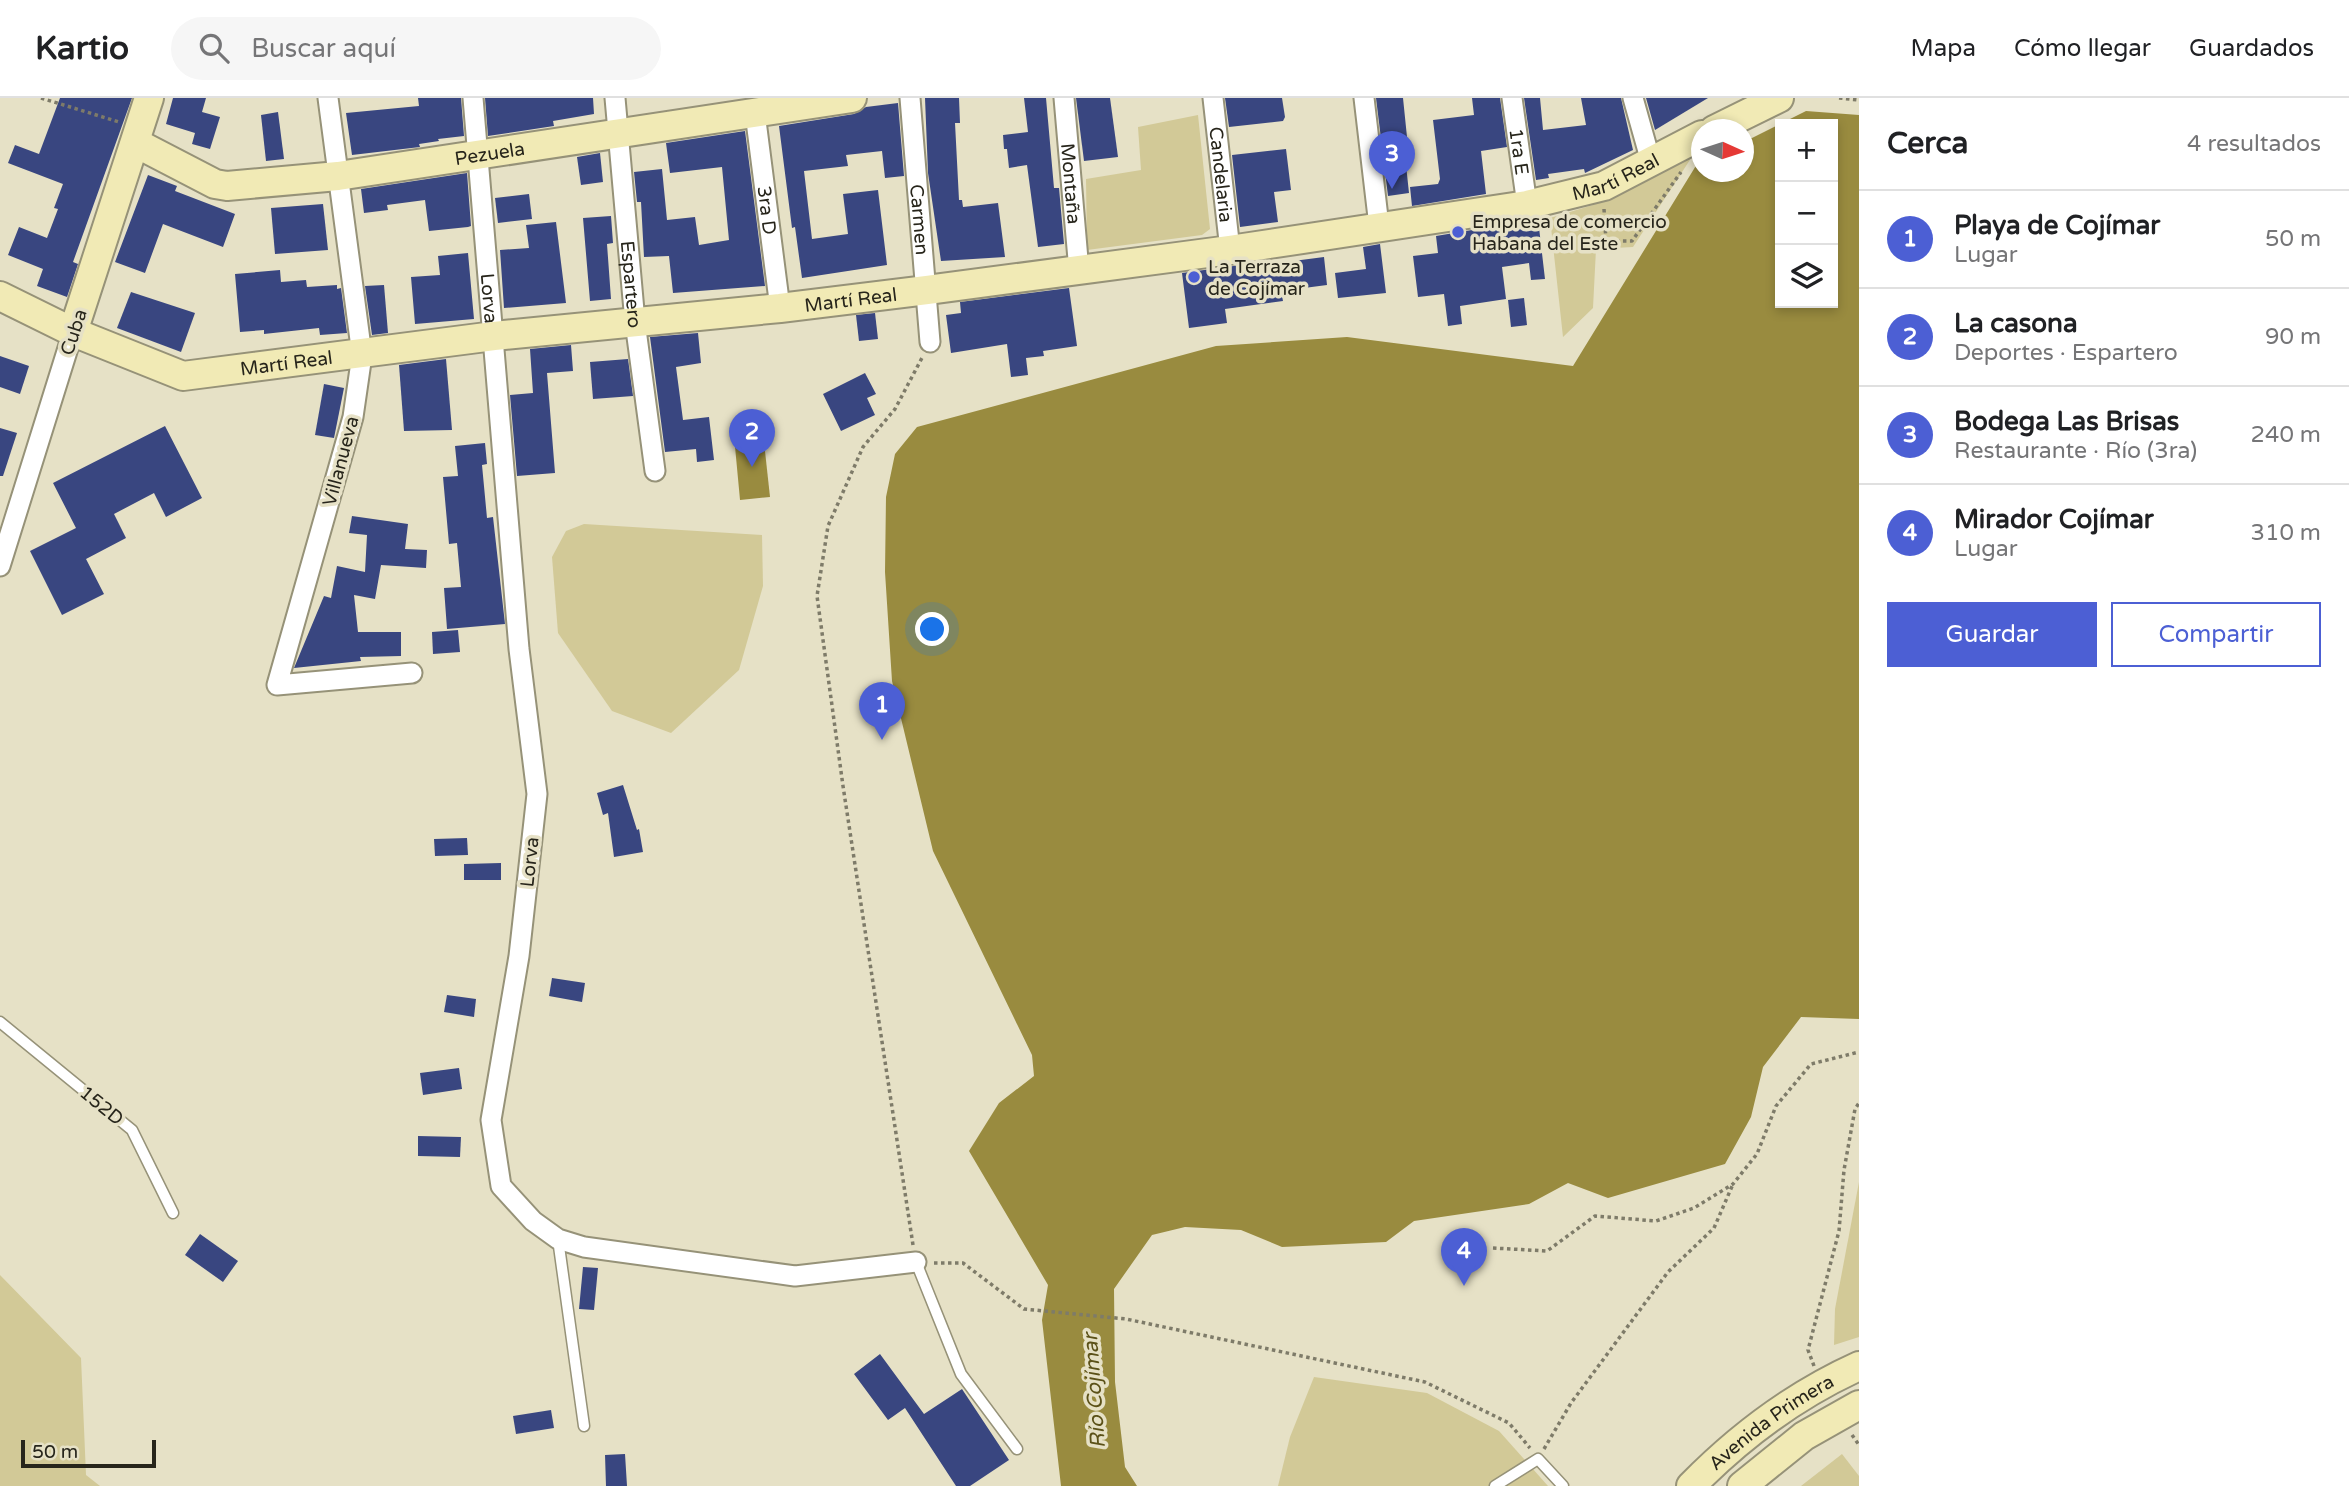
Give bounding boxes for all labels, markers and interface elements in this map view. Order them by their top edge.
search box [171,17,661,80]
text: Kartio [35,29,129,68]
icon: search [195,29,233,67]
text: Buscar aquí [251,33,396,64]
text: Mapa [1911,34,1976,63]
text: Cómo llegar [2014,34,2151,63]
text: Guardados [2189,34,2314,63]
north arrow [1691,119,1754,182]
map controls [1775,119,1838,308]
button: + [1775,119,1838,182]
text: Cerca [1887,125,1968,162]
street label: Candelaria [1204,126,1237,224]
street label: 1ra E [1504,127,1533,176]
text: 4 resultados [2187,130,2321,158]
pin: 3 [1369,131,1415,189]
street label: Pezuela [453,138,526,170]
street label: Montaña [1056,142,1085,225]
street label: Martí Real [1570,149,1663,205]
button: − [1775,182,1838,245]
street label: Carmen [905,183,933,256]
street label: 3ra D [752,185,781,236]
text: Playa de Cojímar [1954,210,2160,241]
place label: Empresa de comercio Habana del Este [1472,211,1667,255]
marker: Empresa de comercio Habana del Este [1450,224,1466,240]
text: 1 [1903,225,1917,253]
text: 50 m [2265,225,2321,253]
street label: Espartero [616,240,646,329]
text: Lugar [1954,241,2018,269]
button: layers [1775,245,1838,308]
place label: La Terraza de Cojímar [1208,256,1306,300]
marker: La Terraza de Cojímar [1186,269,1202,285]
street label: Lorva [476,272,502,324]
street label: Martí Real [803,284,898,317]
street label: Cuba [56,306,92,358]
text: La casona [1954,308,2078,339]
text: 2 [1903,323,1917,351]
text: 90 m [2265,323,2321,351]
text: Deportes · Espartero [1954,339,2178,367]
street label: Martí Real [239,347,334,381]
text: Bodega Las Brisas [1954,406,2179,437]
pin: 2 [729,409,775,467]
street label: Villanueva [318,414,364,509]
text: 3 [1903,421,1917,449]
text: 240 m [2251,421,2321,449]
text: Restaurante · Río (3ra) [1954,437,2197,465]
text: Mirador Cojímar [1954,504,2154,535]
text: 4 [1903,519,1917,547]
text: 310 m [2251,519,2321,547]
text: Lugar [1954,535,2018,563]
button: Guardar [1887,602,2097,667]
button: Compartir [2111,602,2321,667]
your location [915,612,949,646]
pin: 1 [859,682,905,740]
street label: Lorva [516,836,544,888]
street label: 152D [75,1081,128,1130]
pin: 4 [1441,1228,1487,1286]
water label: Río Cojímar [1078,1330,1111,1449]
street label: Avenida Primera [1705,1370,1838,1475]
scale bar [21,1437,156,1469]
text: 50 m [32,1441,78,1463]

